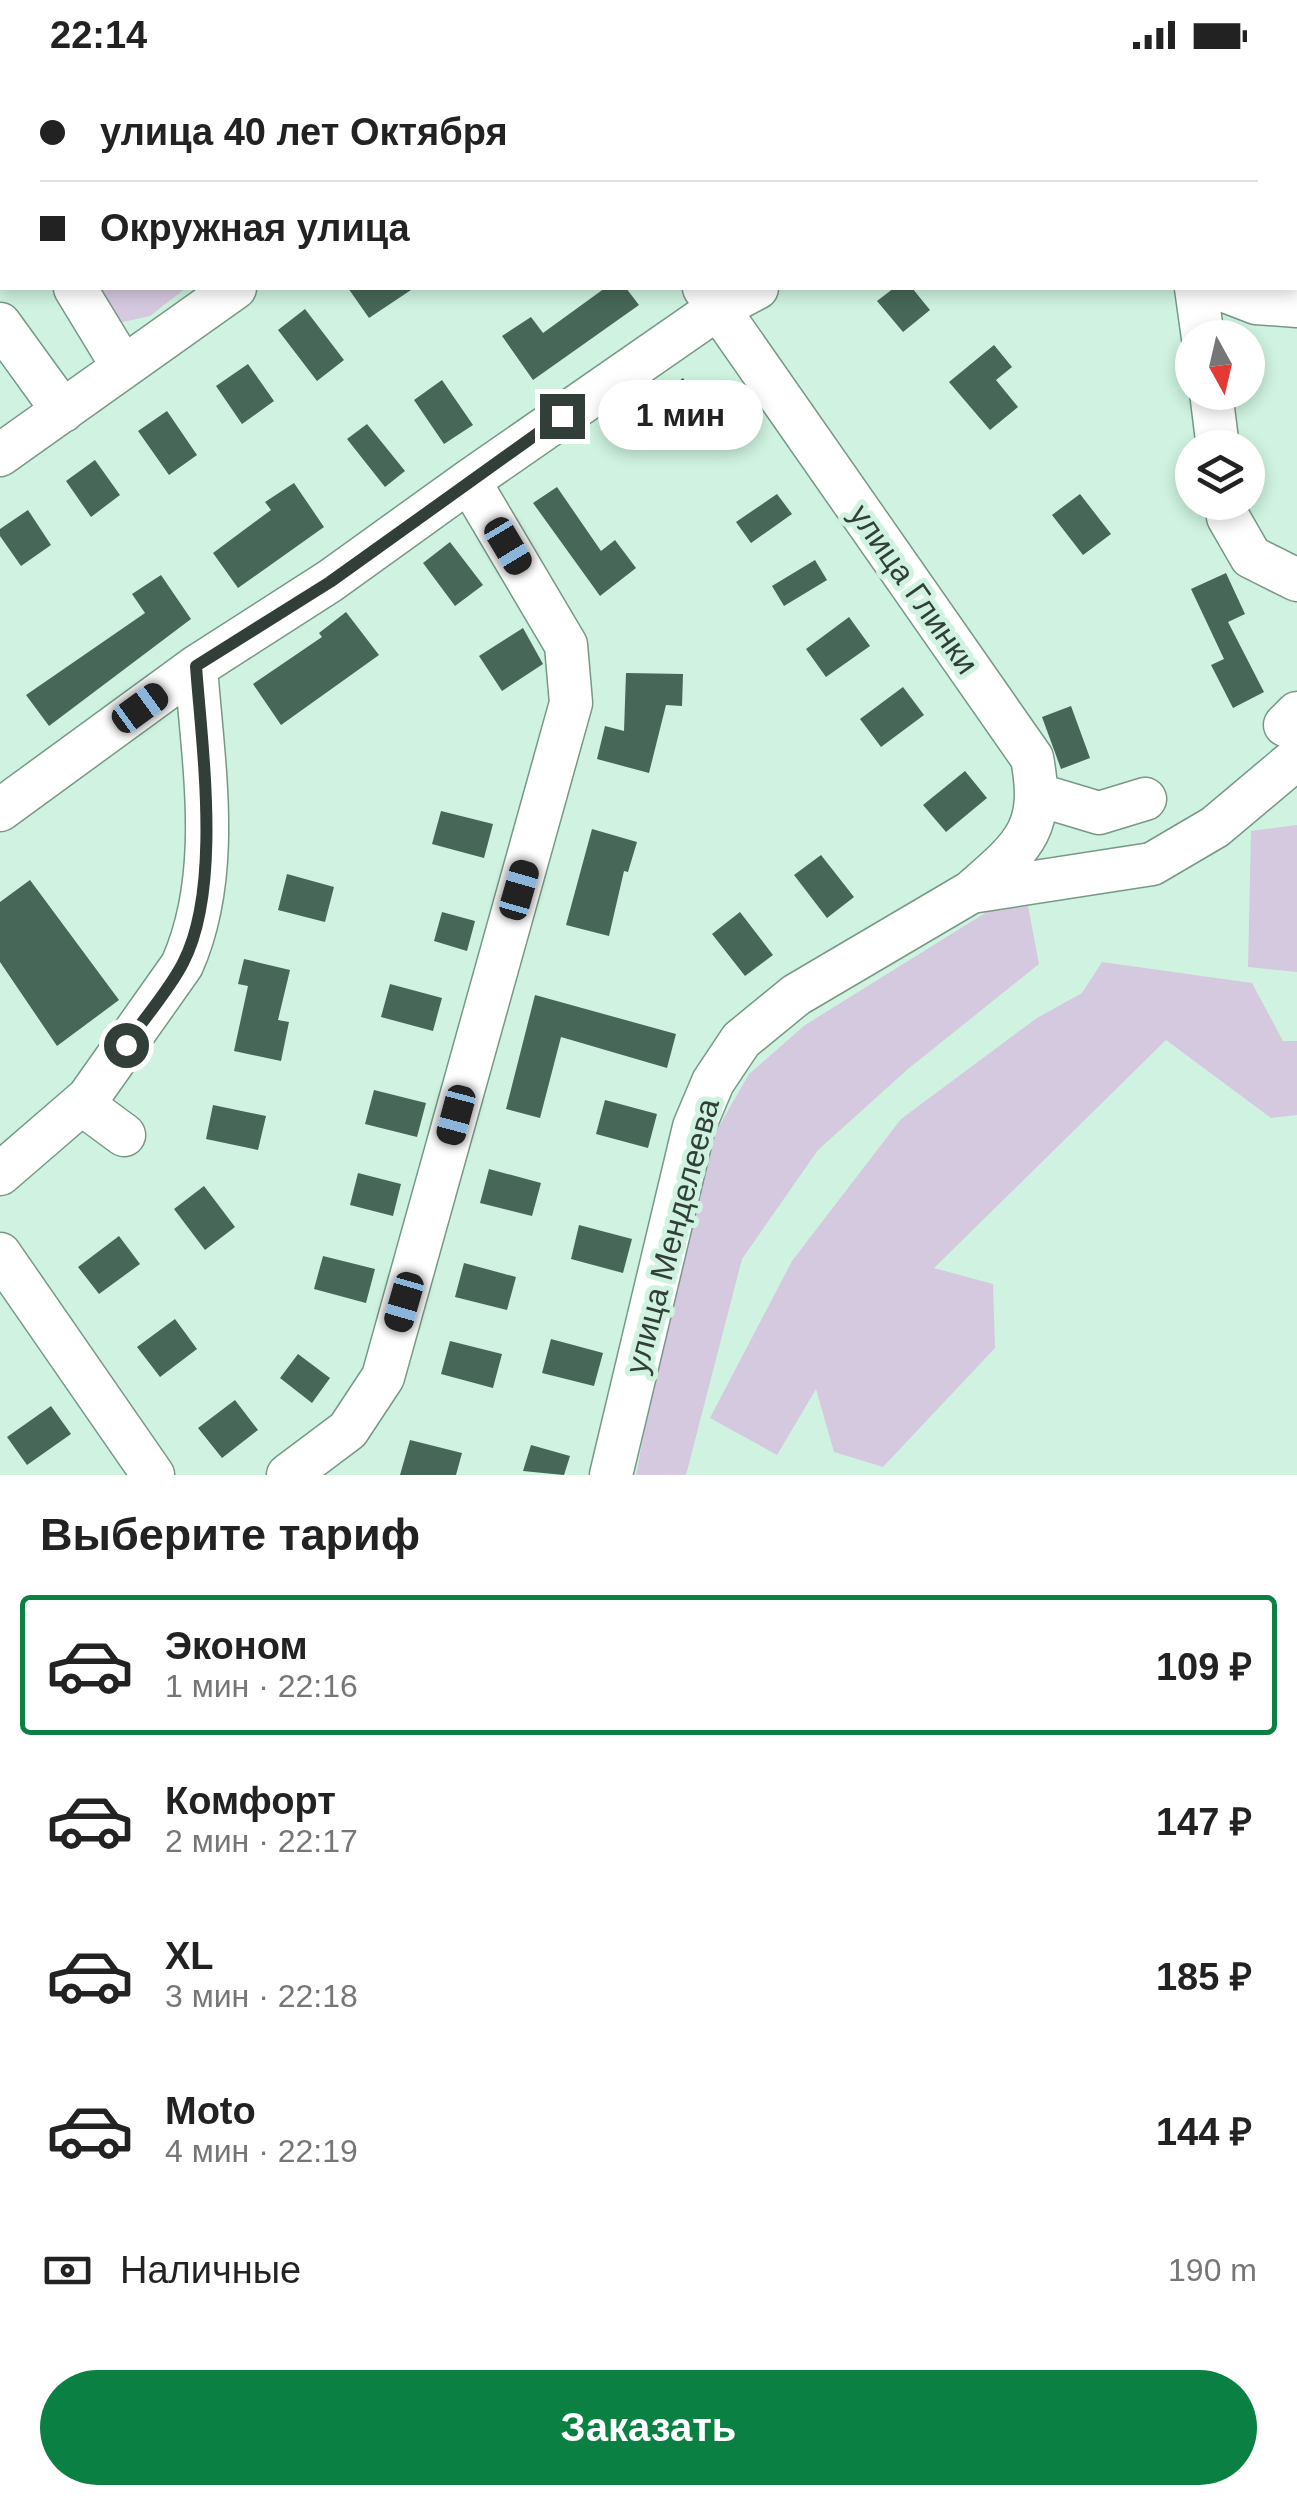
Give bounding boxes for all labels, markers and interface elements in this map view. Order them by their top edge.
text: 22:14 [50,14,147,56]
text: улица 40 лет Октября [100,111,508,153]
text: Окружная улица [100,207,410,249]
north arrow [1175,320,1265,410]
map controls [1175,320,1265,520]
callout: 1 мин [597,381,762,451]
route end [540,394,585,439]
text: 1 мин [636,397,725,433]
button: layers [1175,430,1265,520]
street label: улица Глинки [842,497,986,681]
car [480,513,536,579]
car [107,678,173,738]
car [496,857,542,923]
route start [104,1023,149,1068]
car [434,1082,478,1148]
street label: улица Менделеева [618,1094,726,1378]
car [381,1269,427,1335]
text: Выберите тариф [40,1509,420,1560]
icon: car [45,1620,135,1710]
text: Эконом [165,1625,308,1667]
text: 109 ₽ [1156,1646,1252,1688]
text: 1 мин · 22:16 [165,1668,358,1704]
icon: car [45,1775,135,1865]
text: Комфорт [165,1780,336,1822]
text: 147 ₽ [1156,1801,1252,1843]
text: 2 мин · 22:17 [165,1823,358,1859]
icon: car [45,1930,135,2020]
text: XL [165,1935,214,1977]
text: 185 ₽ [1156,1956,1252,1998]
text: 3 мин · 22:18 [165,1978,358,2014]
icon: car [45,2085,135,2175]
text: Moto [165,2090,256,2132]
text: 144 ₽ [1156,2111,1252,2153]
text: 4 мин · 22:19 [165,2133,358,2169]
icon: cash [40,2243,95,2298]
text: Наличные [120,2249,301,2291]
text: 190 m [1168,2252,1257,2288]
button: Заказать [40,2370,1257,2485]

